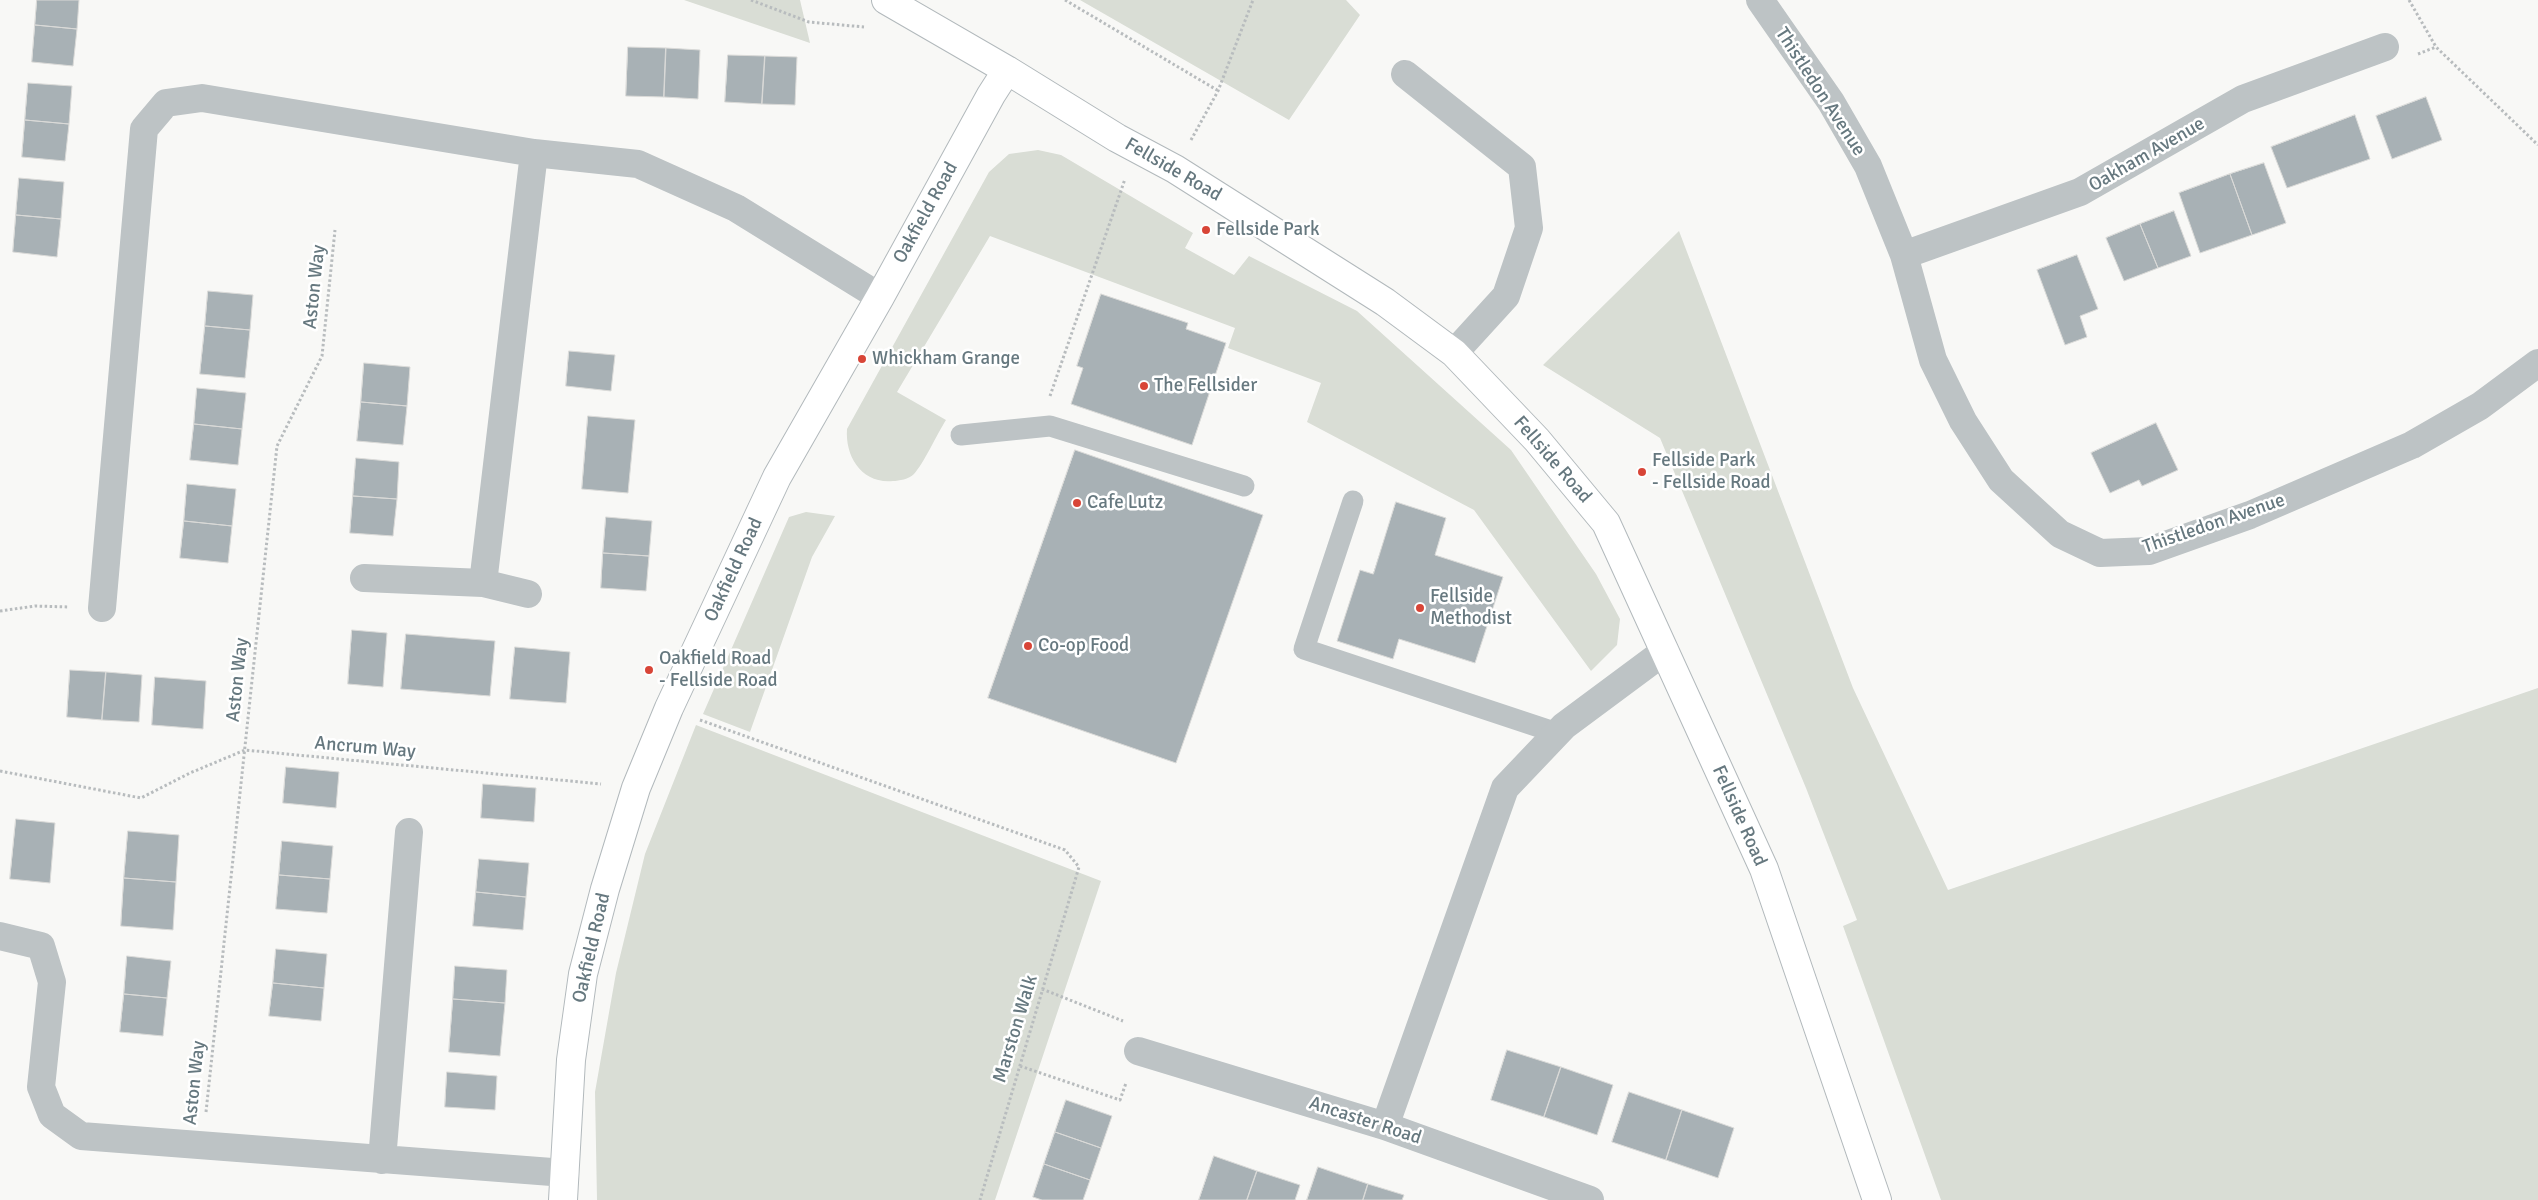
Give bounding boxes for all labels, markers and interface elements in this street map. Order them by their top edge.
street label: Thistledon Avenue [1770,23,1870,161]
street label: Oakham Avenue [2085,113,2209,197]
street label: Fellside Road [1121,133,1225,207]
street label: Oakfield Road [889,158,963,268]
place label: Fellside Park [1216,219,1320,241]
marker: Fellside Park [1200,224,1212,236]
street label: Aston Way [299,244,331,330]
place label: Whickham Grange [872,348,1020,370]
marker: Whickham Grange [856,353,868,365]
place label: The Fellsider [1154,375,1257,397]
marker: The Fellsider [1138,380,1150,392]
street label: Fellside Road [1508,412,1596,508]
place label: Fellside Park - Fellside Road [1652,450,1771,494]
marker: Fellside Park - Fellside Road [1636,466,1648,478]
street label: Thistledon Avenue [2140,489,2288,559]
place label: Cafe Lutz [1087,492,1163,514]
marker: Cafe Lutz [1071,497,1083,509]
street label: Oakfield Road [700,514,768,626]
place label: Fellside Methodist [1430,586,1512,630]
marker: Fellside Methodist [1414,602,1426,614]
place label: Co-op Food [1038,635,1129,657]
street label: Aston Way [222,637,254,723]
marker: Co-op Food [1022,640,1034,652]
place label: Oakfield Road - Fellside Road [659,648,778,692]
marker: Oakfield Road - Fellside Road [643,664,655,676]
street label: Ancrum Way [314,732,416,764]
street label: Fellside Road [1707,762,1771,870]
street label: Oakfield Road [568,891,616,1005]
street label: Marston Walk [989,972,1043,1086]
street label: Aston Way [179,1040,211,1126]
street label: Ancaster Road [1306,1092,1424,1150]

